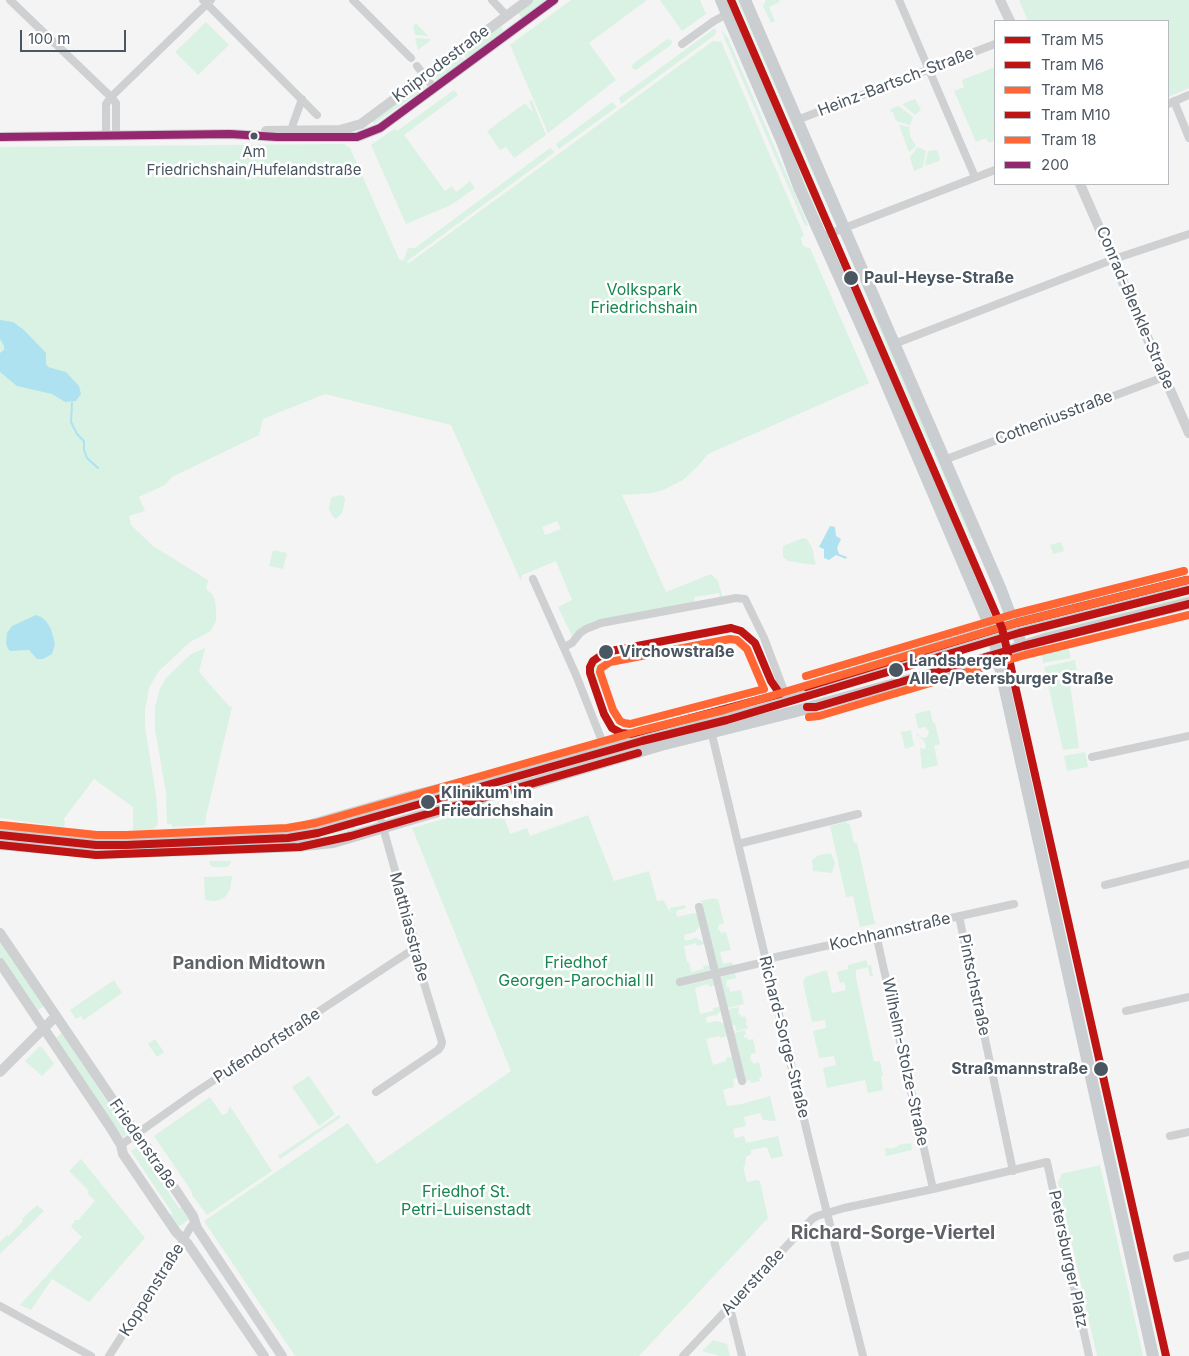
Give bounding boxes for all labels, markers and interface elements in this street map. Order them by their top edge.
scale bar [22,20,129,52]
legend [994,20,1169,185]
street label: Kniprodestraße [389,21,493,107]
text: 100 m [28,29,70,48]
text: Tram M5 [1041,30,1104,49]
street label: Heinz-Bartsch-Straße [815,43,977,121]
text: Tram M6 [1041,55,1104,74]
text: Tram M8 [1041,80,1104,99]
text: Tram M10 [1041,105,1110,124]
text: Tram 18 [1041,130,1097,149]
marker: Am Friedrichshain/Hufelandstraße [249,131,259,141]
place label: Am Friedrichshain/Hufelandstraße [147,143,361,178]
text: 200 [1041,155,1069,174]
street label: Conrad-Blenkle-Straße [1092,224,1178,392]
place label: Paul-Heyse-Straße [864,268,1014,288]
marker: Paul-Heyse-Straße [842,269,860,287]
park label: Volkspark Friedrichshain [590,280,698,318]
street label: Cotheniusstraße [992,387,1116,449]
place label: Virchowstraße [619,642,734,662]
marker: Virchowstraße [597,643,615,661]
place label: Landsberger Allee/Petersburger Straße [909,651,1113,689]
marker: Landsberger Allee/Petersburger Straße [887,661,905,679]
place label: Klinikum im Friedrichshain [441,783,554,821]
marker: Klinikum im Friedrichshain [419,793,437,811]
street label: Matthiasstraße [385,870,433,984]
street label: Kochhannstraße [828,909,952,955]
street label: Pintschstraße [954,932,994,1038]
district label: Pandion Midtown [173,953,325,975]
park label: Friedhof Georgen-Parochial II [498,953,654,991]
street label: Richard-Sorge-Straße [755,954,813,1120]
street label: Wilhelm-Stolze-Straße [878,976,932,1148]
street label: Pufendorfstraße [210,1004,324,1088]
place label: Straßmannstraße [951,1059,1088,1079]
marker: Straßmannstraße [1092,1060,1110,1078]
street label: Friedenstraße [105,1096,181,1192]
park label: Friedhof St. Petri-Luisenstadt [401,1182,531,1220]
street label: Petersburger Platz [1044,1188,1092,1330]
district label: Richard-Sorge-Viertel [791,1222,995,1244]
street label: Koppenstraße [116,1240,188,1340]
street label: Auerstraße [717,1245,789,1319]

